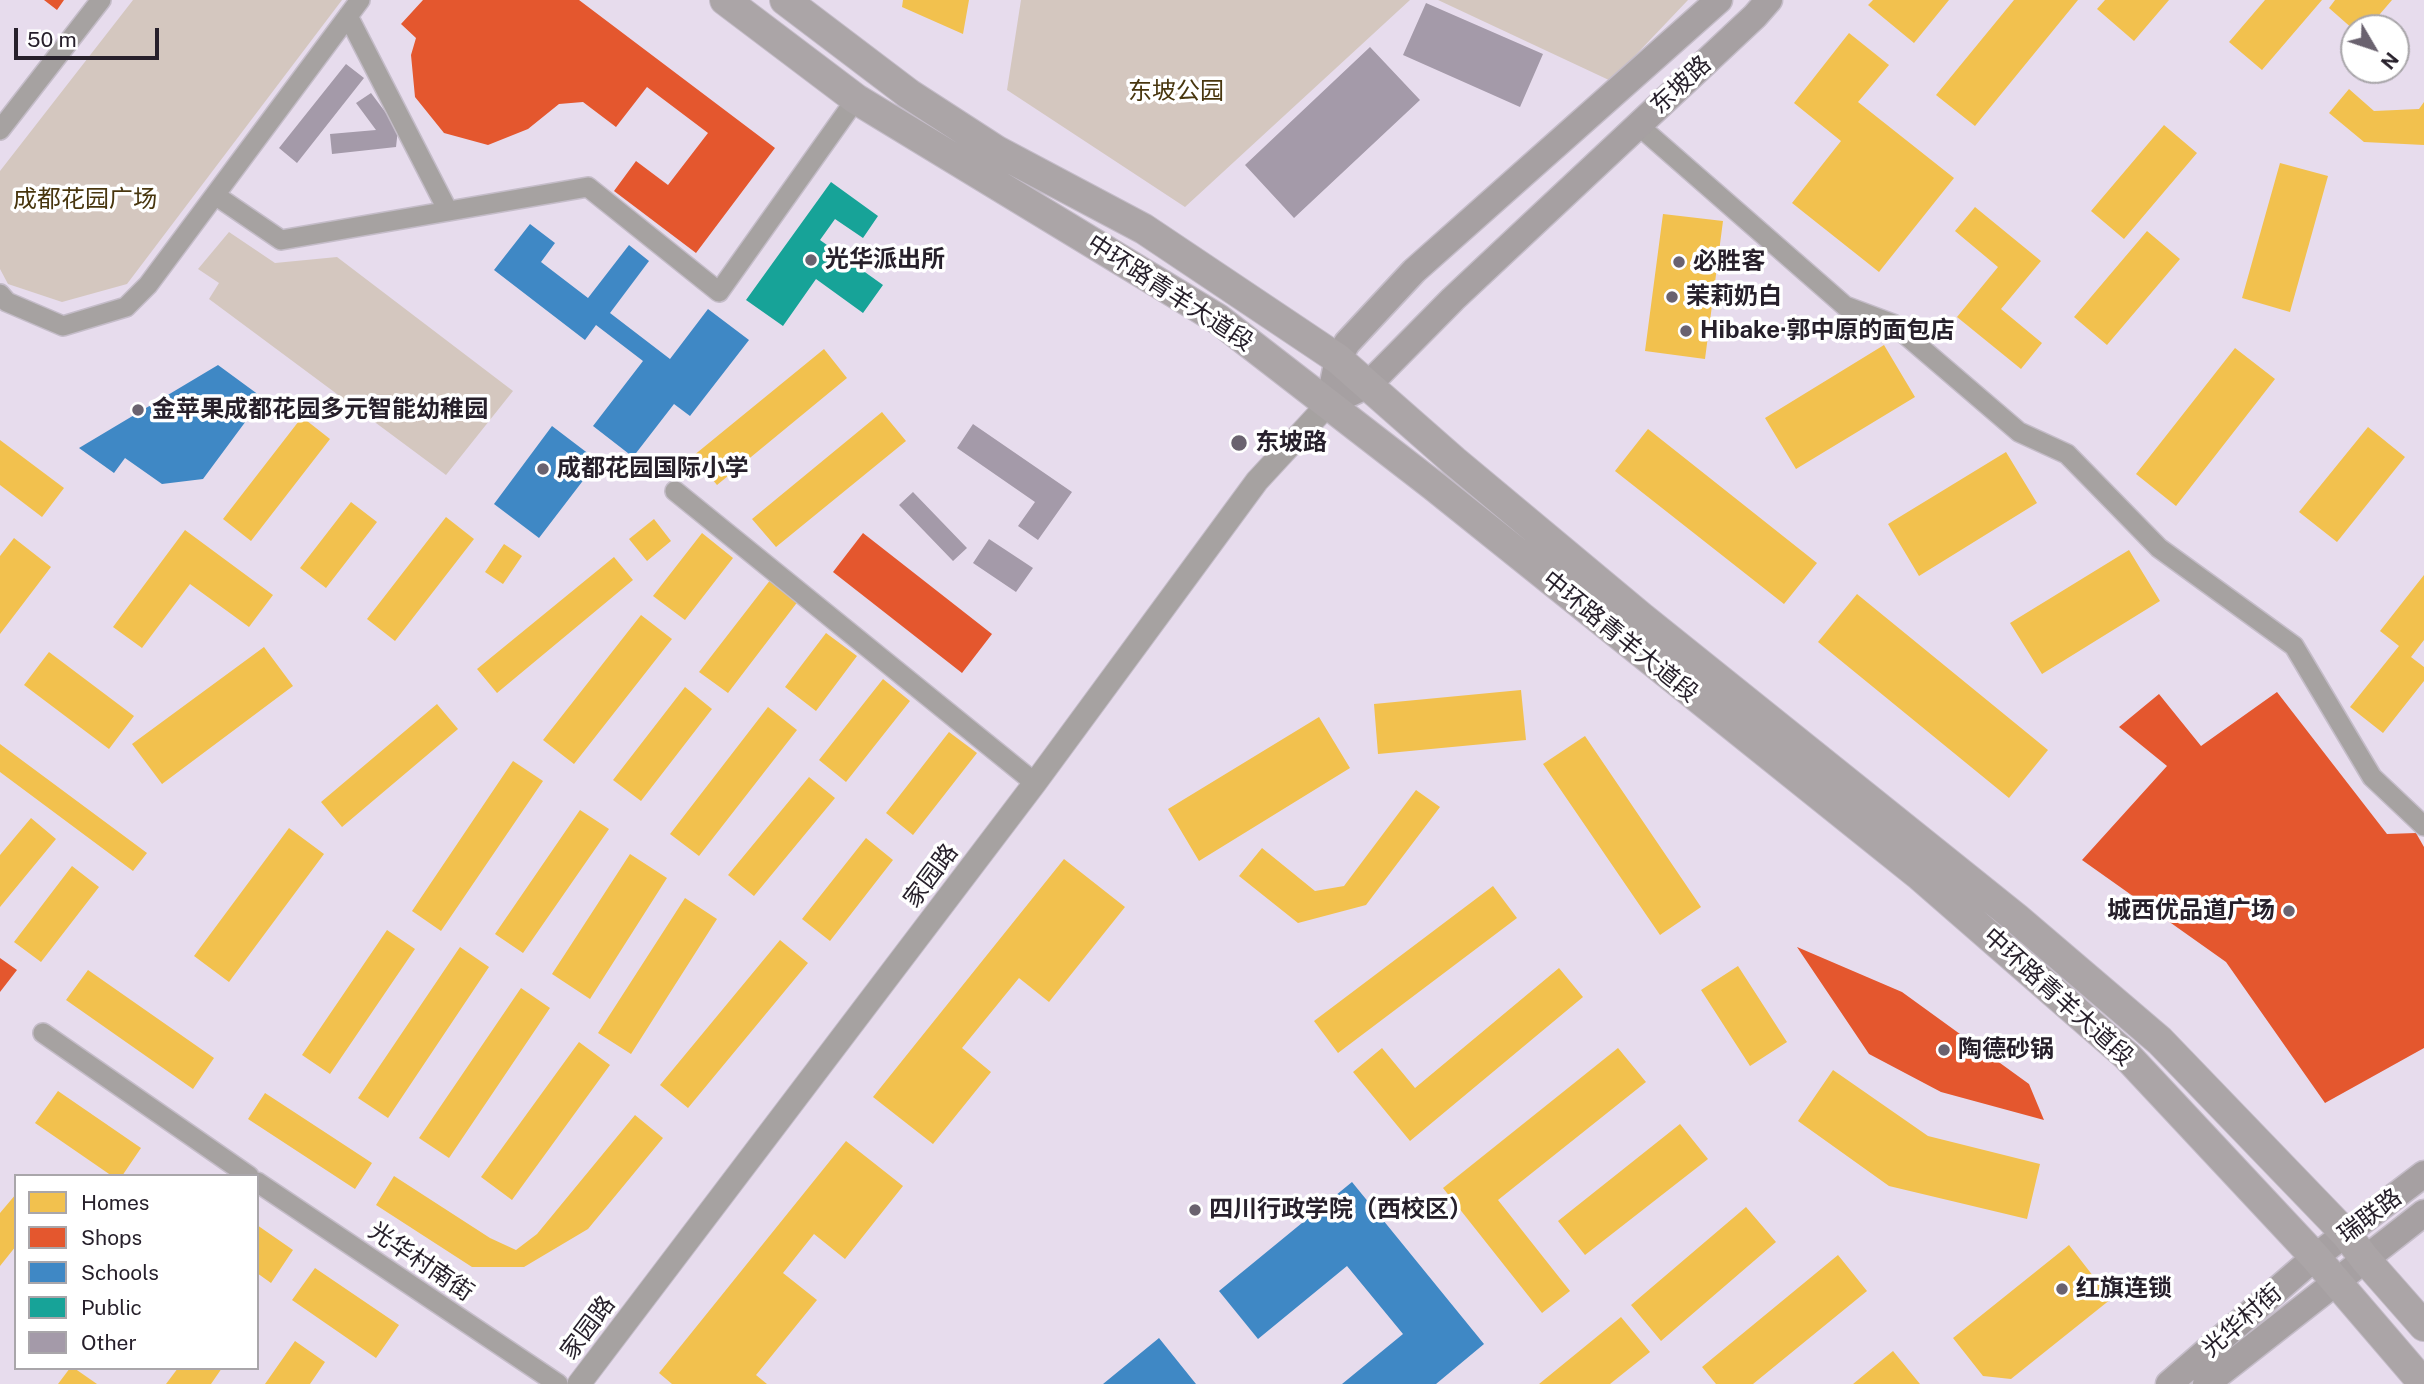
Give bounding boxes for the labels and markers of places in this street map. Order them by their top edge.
place label: 光华派出所 [825,246,945,274]
place label: 必胜客 [1693,248,1765,276]
marker: 光华派出所 [803,252,819,268]
marker: 必胜客 [1671,254,1687,270]
place label: 茉莉奶白 [1686,283,1782,311]
marker: 茉莉奶白 [1664,289,1680,305]
place label: Hibake·郭中原的面包店 [1700,317,1954,345]
marker: Hibake·郭中原的面包店 [1678,323,1694,339]
place label: 金苹果成都花园多元智能幼稚园 [152,396,488,424]
marker: 金苹果成都花园多元智能幼稚园 [130,402,146,418]
place label: 东坡路 [1255,429,1327,457]
marker: 东坡路 [1229,433,1249,453]
place label: 成都花园国际小学 [557,455,749,483]
marker: 成都花园国际小学 [535,461,551,477]
place label: 城西优品道广场 [2107,897,2275,925]
marker: 城西优品道广场 [2281,903,2297,919]
place label: 陶德砂锅 [1958,1036,2054,1064]
marker: 陶德砂锅 [1936,1042,1952,1058]
place label: 四川行政学院（西校区） [1209,1196,1473,1224]
marker: 四川行政学院（西校区） [1187,1202,1203,1218]
place label: 红旗连锁 [2076,1275,2172,1303]
marker: 红旗连锁 [2054,1281,2070,1297]

